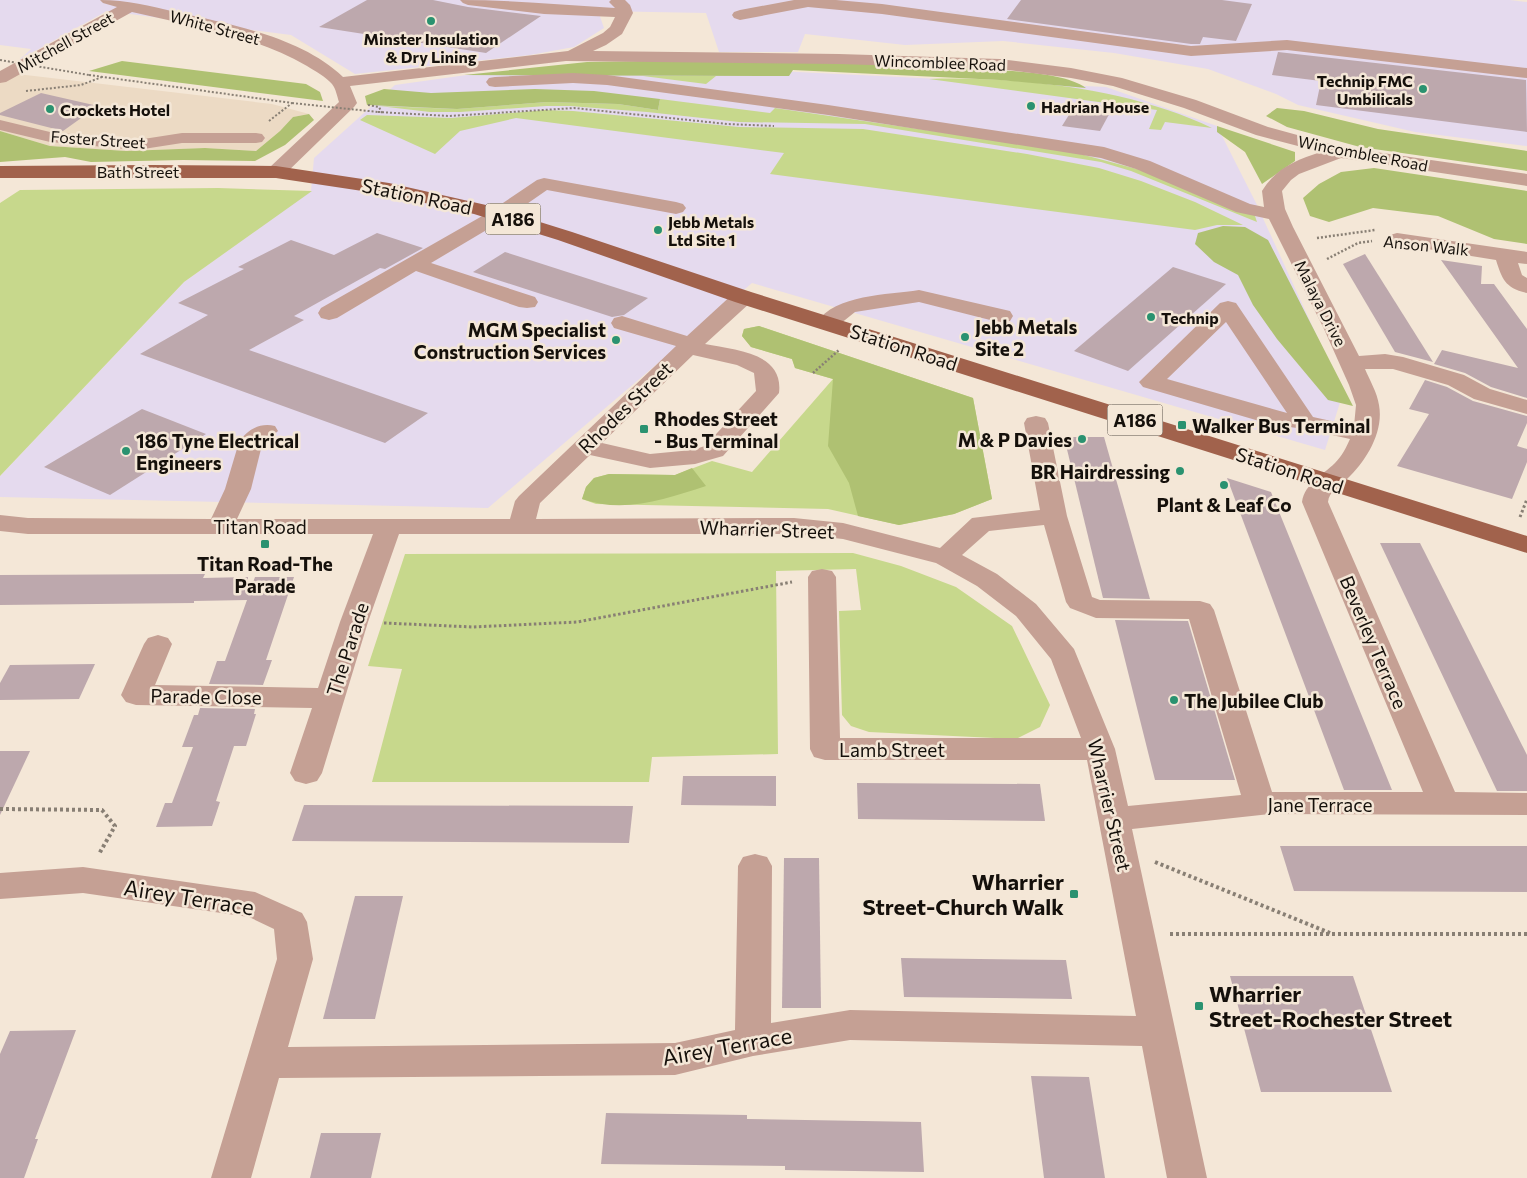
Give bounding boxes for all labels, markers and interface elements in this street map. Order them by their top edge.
street label: White Street [168,6,263,48]
street label: Mitchell Street [13,7,117,76]
marker: Minster Insulation & Dry Lining [425,15,437,27]
place label: Minster Insulation & Dry Lining [364,29,498,66]
street label: Wincomblee Road [874,50,1006,74]
place label: Technip FMC Umbilicals [1317,71,1413,108]
marker: Technip FMC Umbilicals [1417,83,1429,95]
place label: Hadrian House [1041,97,1149,116]
place label: Crockets Hotel [60,100,170,119]
marker: Hadrian House [1025,100,1037,112]
marker: Crockets Hotel [44,103,56,115]
street label: Foster Street [50,126,146,152]
street label: Wincomblee Road [1296,131,1430,175]
street label: Bath Street [97,162,180,181]
street label: Station Road [360,173,474,219]
road number: A186 [486,203,540,234]
place label: Jebb Metals Ltd Site 1 [668,212,754,249]
marker: Jebb Metals Ltd Site 1 [652,224,664,236]
street label: Anson Walk [1382,231,1470,259]
street label: Malaya Drive [1291,257,1351,349]
place label: Technip [1161,308,1219,327]
marker: Technip [1145,311,1157,323]
place label: Jebb Metals Site 2 [975,315,1078,360]
place label: MGM Specialist Construction Services [414,318,606,363]
street label: Station Road [847,319,961,375]
marker: Jebb Metals Site 2 [959,331,971,343]
marker: MGM Specialist Construction Services [610,334,622,346]
street label: Rhodes Street [573,356,677,458]
road number: A186 [1108,404,1162,436]
place label: Rhodes Street - Bus Terminal [654,407,778,452]
place label: Walker Bus Terminal [1192,414,1371,437]
marker: Walker Bus Terminal [1176,419,1188,431]
marker: Rhodes Street - Bus Terminal [638,423,650,435]
place label: M & P Davies [958,428,1072,451]
place label: 186 Tyne Electrical Engineers [136,429,299,474]
marker: M & P Davies [1076,433,1088,445]
street label: Station Road [1233,442,1347,498]
marker: 186 Tyne Electrical Engineers [120,445,132,457]
place label: BR Hairdressing [1030,460,1171,483]
marker: BR Hairdressing [1174,465,1186,477]
marker: Plant & Leaf Co [1218,479,1230,491]
place label: Plant & Leaf Co [1156,493,1292,516]
street label: Titan Road [213,515,307,538]
street label: Wharrier Street [699,515,835,543]
marker: Titan Road-The Parade [259,538,271,550]
place label: Titan Road-The Parade [197,552,333,597]
street label: Beverley Terrace [1336,572,1412,712]
street label: The Parade [321,599,373,699]
street label: Parade Close [150,684,262,708]
place label: The Jubilee Club [1184,689,1323,712]
marker: The Jubilee Club [1168,694,1180,706]
street label: Wharrier Street [1084,737,1136,874]
street label: Lamb Street [839,738,945,761]
street label: Jane Terrace [1267,793,1373,816]
place label: Wharrier Street-Church Walk [863,868,1064,920]
street label: Airey Terrace [122,873,256,921]
marker: Wharrier Street-Church Walk [1068,888,1080,900]
place label: Wharrier Street-Rochester Street [1209,980,1452,1032]
marker: Wharrier Street-Rochester Street [1193,1000,1205,1012]
street label: Airey Terrace [660,1021,794,1071]

